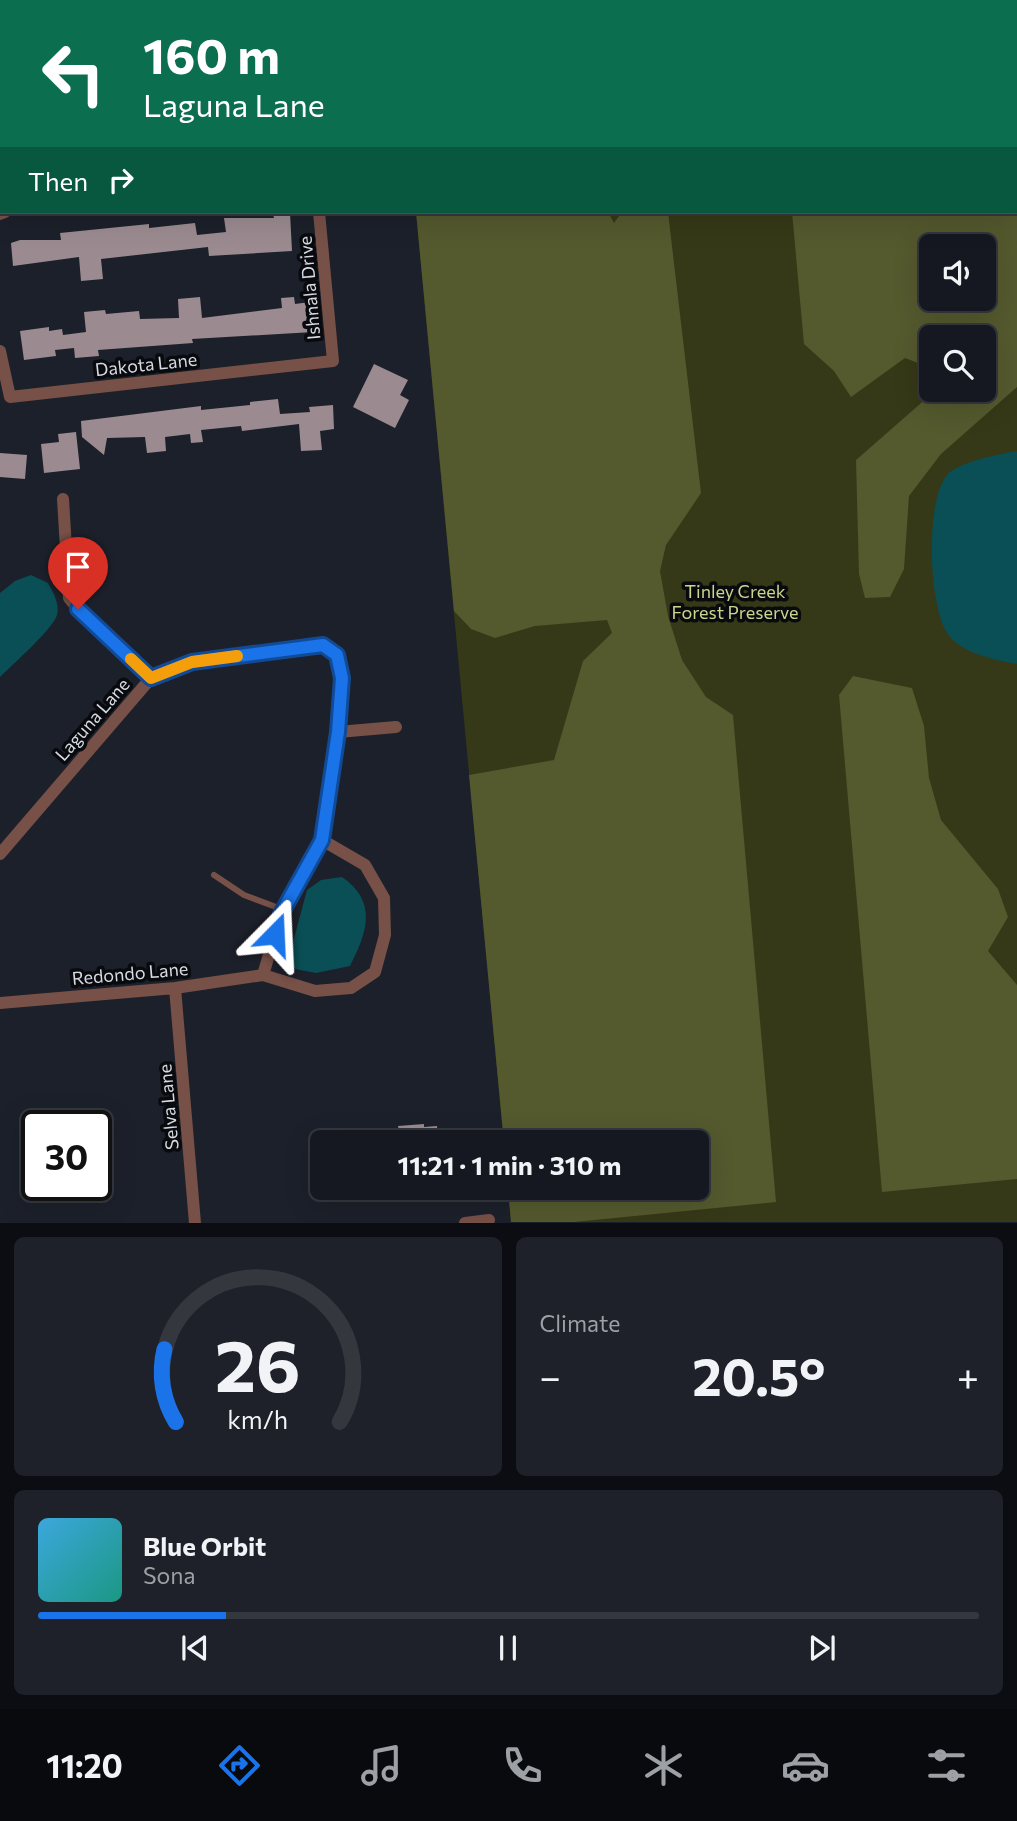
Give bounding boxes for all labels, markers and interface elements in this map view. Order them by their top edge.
text: 160 m [143,24,280,84]
icon: left [28,28,119,119]
text: Laguna Lane [143,84,325,124]
icon: right [102,161,140,199]
text: Then [28,165,88,196]
map controls [919,234,996,402]
button: sound [919,234,996,311]
street label: Ishnala Drive [294,235,324,341]
button: search [919,325,996,402]
street label: Dakota Lane [94,348,198,380]
pin [48,537,108,609]
icon: arrive [59,548,97,586]
park label: Tinley Creek Forest Preserve [672,580,799,623]
street label: Laguna Lane [50,673,134,765]
position arrow [238,897,312,971]
street label: Redondo Lane [71,957,189,989]
street label: Selva Lane [153,1063,183,1151]
speed limit sign: 30 [21,1110,112,1201]
text: 11:21 · 1 min · 310 m [397,1149,622,1180]
text: Climate [540,1309,621,1337]
text: 26 [215,1319,301,1408]
text: 20.5° [692,1343,826,1407]
text: − [540,1352,561,1399]
text: + [957,1352,979,1399]
text: km/h [227,1404,288,1434]
text: Blue Orbit [143,1530,266,1561]
text: Sona [143,1561,195,1589]
icon: previous [176,1629,214,1667]
icon: pause [489,1629,527,1667]
icon: next [803,1629,841,1667]
icon: directions [215,1741,264,1790]
icon: music [357,1741,406,1790]
icon: phone [498,1741,547,1790]
icon: climate [639,1741,688,1790]
icon: car [781,1741,830,1790]
icon: filters [922,1741,971,1790]
text: 11:20 [46,1745,123,1785]

